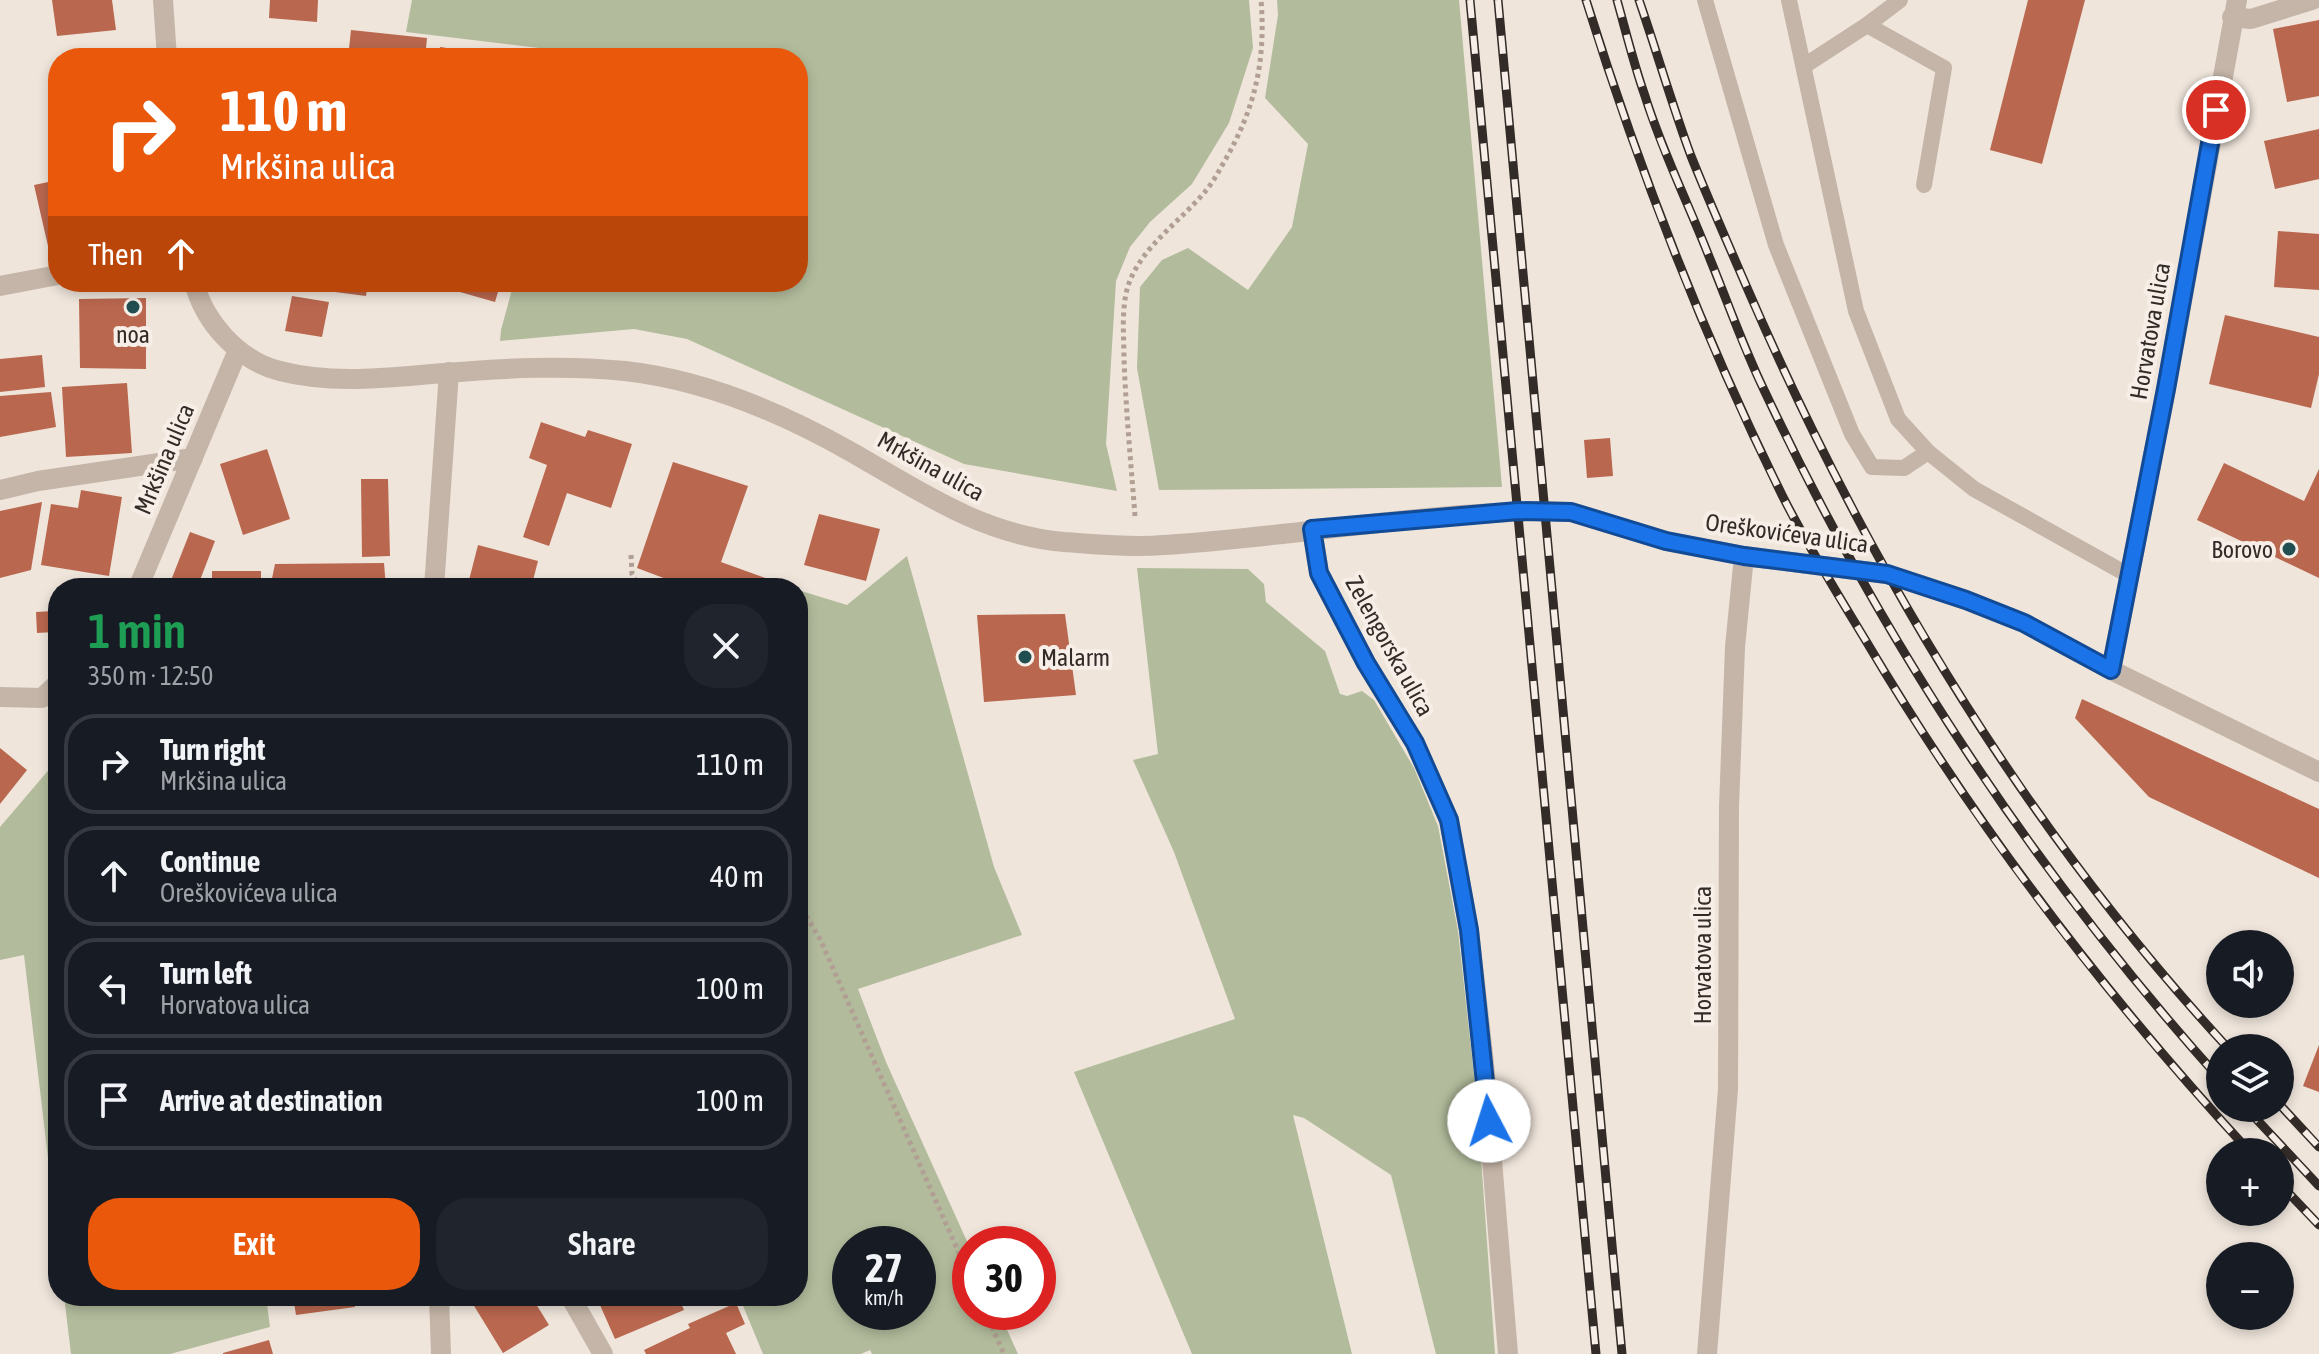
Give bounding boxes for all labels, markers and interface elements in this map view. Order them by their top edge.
pin [2182,76,2250,144]
text: 110 m [220,79,347,143]
icon: right [88,80,192,184]
icon: arrive [2194,88,2238,132]
text: Mrkšina ulica [220,145,396,187]
icon: ahead [159,232,203,276]
text: Then [88,237,143,271]
street label: Horvatova ulica [2125,260,2175,402]
marker: noa [124,298,142,316]
place label: noa [116,321,150,348]
street label: Mrkšina ulica [129,400,199,518]
street label: Mrkšina ulica [873,426,989,506]
street label: Oreškovićeva ulica [1704,508,1870,558]
place label: Borovo [2211,536,2273,563]
marker: Borovo [2280,540,2298,558]
street label: Zelengorska ulica [1340,571,1440,721]
text: 1 min [88,603,186,658]
button: close [684,604,768,688]
place label: Malarm [1041,644,1110,671]
marker: Malarm [1016,648,1034,666]
text: 350 m · 12:50 [88,661,213,691]
text: Turn right [160,732,266,766]
icon: right [92,742,136,786]
text: 110 m [696,747,764,781]
text: Mrkšina ulica [160,766,287,796]
text: Continue [160,844,260,878]
icon: ahead [92,854,136,898]
text: 40 m [710,859,764,893]
text: Oreškovićeva ulica [160,878,338,908]
street label: Horvatova ulica [1689,886,1716,1024]
map controls [2206,930,2294,1330]
button: sound [2206,930,2294,1018]
text: Turn left [160,956,252,990]
icon: left [92,966,136,1010]
text: 100 m [696,971,764,1005]
text: Horvatova ulica [160,990,310,1020]
button: layers [2206,1034,2294,1122]
icon: arrive [92,1078,136,1122]
position arrow [1447,1079,1531,1163]
text: Arrive at destination [160,1083,382,1117]
text: 100 m [696,1083,764,1117]
button: + [2206,1138,2294,1226]
button: Exit [88,1198,420,1290]
button: Share [436,1198,768,1290]
speed limit sign: 30 [952,1226,1056,1330]
button: − [2206,1242,2294,1330]
text: 27 [865,1245,903,1290]
text: km/h [864,1286,904,1309]

